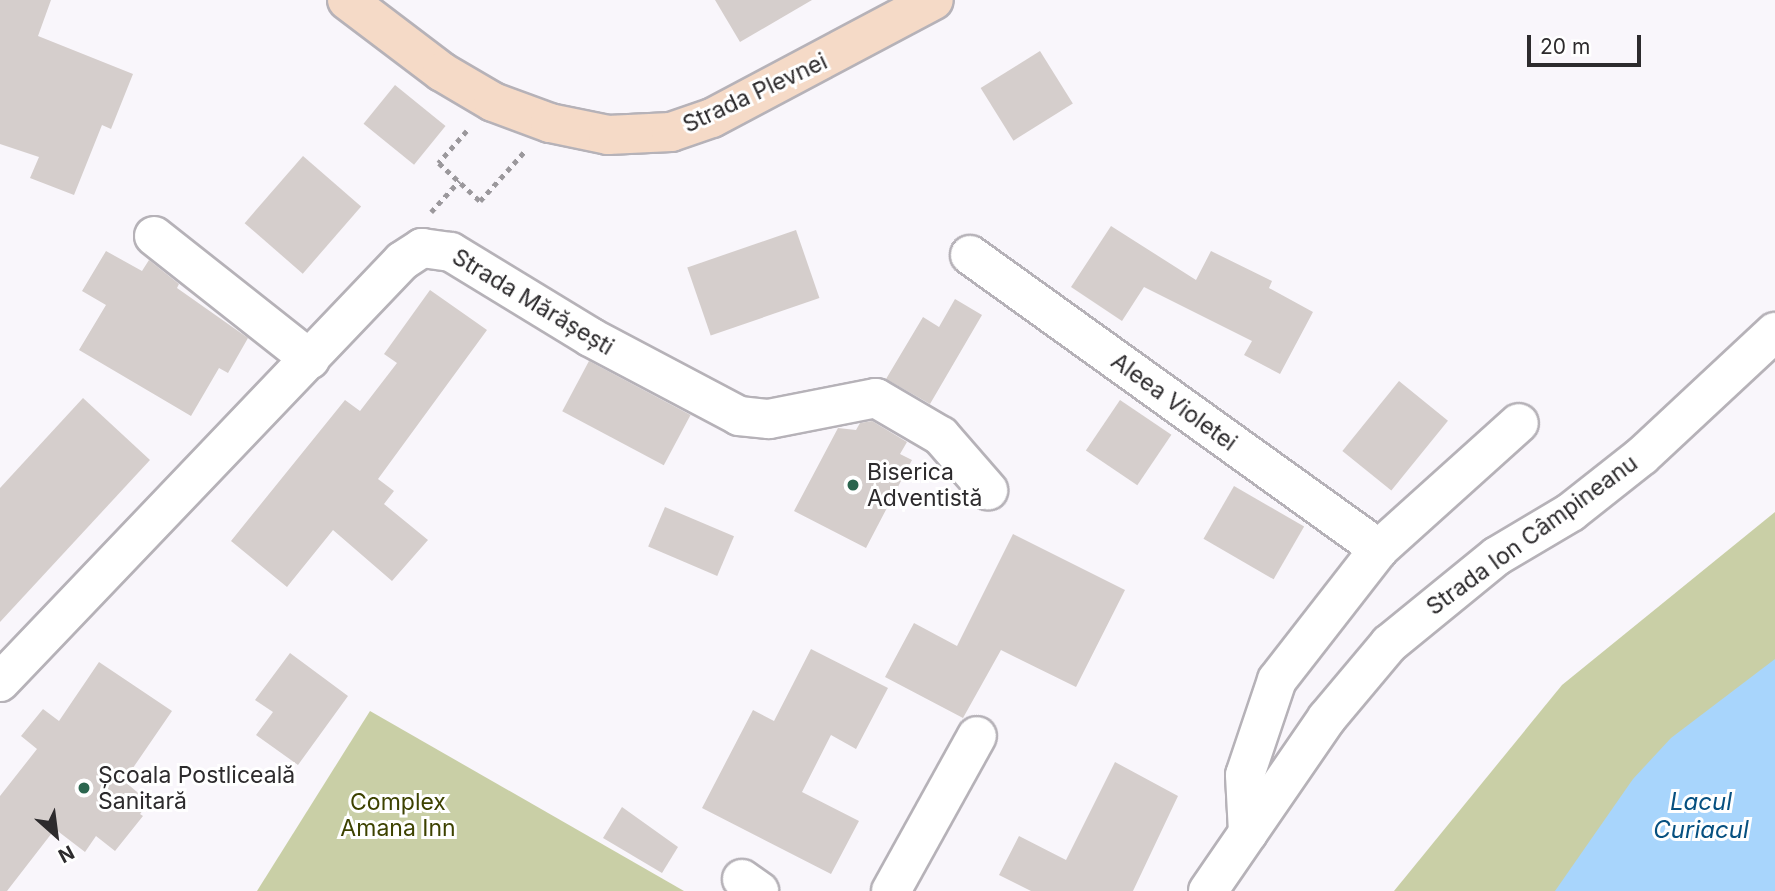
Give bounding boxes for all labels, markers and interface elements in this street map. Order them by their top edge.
scale bar [1530,21,1644,65]
text: 20 m [1540,34,1590,59]
street label: Strada Plevnei [678,48,832,138]
street label: Strada Mărășești [447,243,619,361]
street label: Aleea Violetei [1106,347,1242,457]
street label: Strada Ion Câmpineanu [1421,449,1643,621]
place label: Biserica Adventistă [867,458,982,512]
marker: Biserica Adventistă [845,477,861,493]
place label: Școala Postliceală Sanitară [98,761,295,815]
marker: Școala Postliceală Sanitară [76,780,92,796]
park label: Complex Amana Inn [340,788,456,842]
water label: Lacul Curiacul [1653,788,1749,844]
north arrow [21,800,91,870]
text: N [54,840,78,868]

